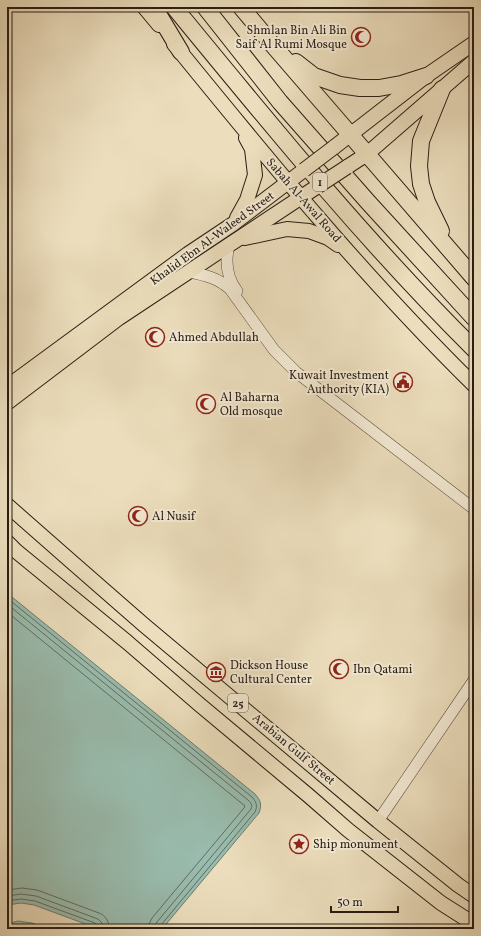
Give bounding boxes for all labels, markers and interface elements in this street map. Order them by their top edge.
place label: Shmlan Bin Ali Bin Saif Al Rumi Mosque [236,23,347,53]
mosque icon: Shmlan Bin Ali Bin Saif Al Rumi Mosque [350,26,372,48]
street label: Sabah Al-Awal Road [262,155,345,246]
road number: 1 [313,173,327,191]
street label: Khalid Ebn Al-Waleed Street [147,188,278,289]
mosque icon: Ahmed Abdullah [144,326,166,348]
place label: Ahmed Abdullah [169,330,259,346]
place label: Kuwait Investment Authority (KIA) [289,368,389,398]
public building icon: Kuwait Investment Authority (KIA) [392,371,414,393]
place label: Al Baharna Old mosque [220,390,283,420]
mosque icon: Al Baharna Old mosque [195,393,217,415]
mosque icon: Al Nusif [127,505,149,527]
place label: Al Nusif [152,509,197,525]
place label: Dickson House Cultural Center [230,658,312,688]
mosque icon: Ibn Qatami [328,658,350,680]
museum icon: Dickson House Cultural Center [205,661,227,683]
place label: Ibn Qatami [353,662,413,678]
road number: 25 [228,694,248,712]
street label: Arabian Gulf Street [249,710,338,789]
place icon: Ship monument [288,833,310,855]
place label: Ship monument [313,837,398,853]
scale bar [331,888,398,914]
text: 50 m [337,895,363,911]

